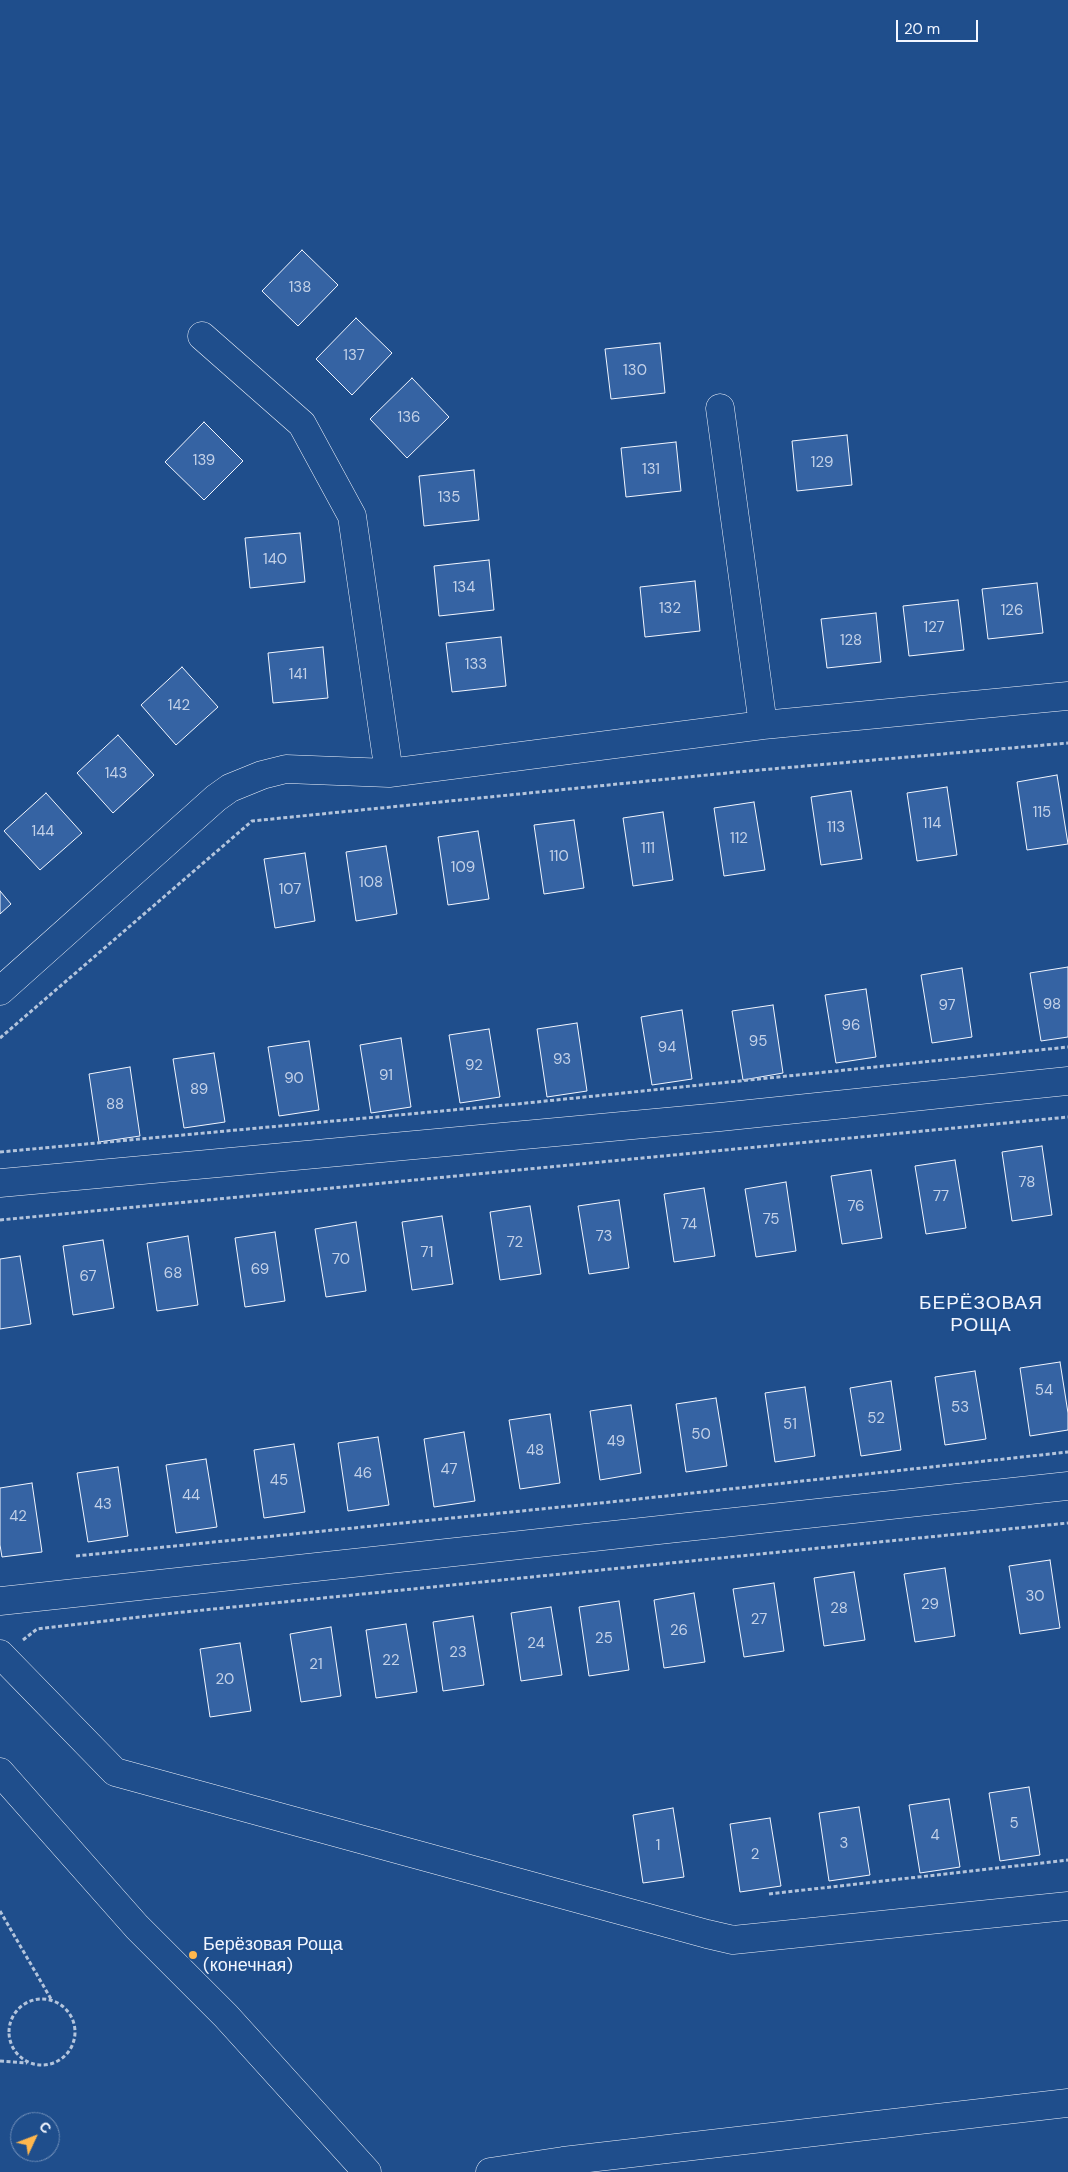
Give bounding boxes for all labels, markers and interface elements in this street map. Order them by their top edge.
scale bar [898,10,980,42]
text: 20 m [904,19,940,39]
house number: 138 [289,279,311,297]
house number: 137 [343,347,365,365]
house number: 130 [623,362,647,380]
house number: 136 [398,409,420,427]
house number: 139 [193,452,215,470]
house number: 129 [811,454,833,472]
house number: 131 [642,461,660,479]
house number: 135 [438,489,460,507]
house number: 140 [263,551,287,569]
house number: 134 [453,579,475,597]
house number: 132 [659,600,681,618]
house number: 126 [1001,602,1023,620]
house number: 127 [923,619,945,637]
house number: 128 [840,632,862,650]
house number: 133 [465,656,487,674]
house number: 141 [289,666,307,684]
house number: 142 [168,697,190,715]
house number: 143 [105,765,127,783]
house number: 115 [1033,804,1051,822]
house number: 114 [923,815,941,833]
house number: 113 [827,819,845,837]
house number: 144 [32,823,54,841]
house number: 112 [730,830,748,848]
house number: 111 [641,840,655,858]
house number: 110 [549,848,569,866]
house number: 109 [451,859,475,877]
house number: 108 [359,874,383,892]
house number: 107 [279,881,301,899]
house number: 98 [1043,996,1061,1014]
house number: 97 [938,997,956,1015]
house number: 96 [842,1017,860,1035]
house number: 95 [749,1033,767,1051]
house number: 94 [658,1039,676,1057]
house number: 93 [553,1051,571,1069]
house number: 92 [465,1057,483,1075]
house number: 91 [379,1067,393,1085]
house number: 90 [284,1070,304,1088]
house number: 89 [190,1081,208,1099]
house number: 88 [106,1096,124,1114]
house number: 78 [1019,1174,1035,1192]
house number: 77 [933,1188,949,1206]
house number: 76 [847,1198,865,1216]
house number: 75 [763,1211,779,1229]
house number: 74 [681,1216,697,1234]
house number: 73 [596,1228,612,1246]
house number: 72 [507,1234,523,1252]
house number: 71 [421,1244,433,1262]
house number: 70 [332,1251,350,1269]
house number: 69 [251,1261,269,1279]
house number: 68 [164,1265,182,1283]
house number: 67 [79,1268,97,1286]
district label: БЕРЁЗОВАЯ РОЩА [918,1293,1044,1337]
house number: 54 [1035,1382,1053,1400]
house number: 53 [951,1399,969,1417]
house number: 52 [867,1410,885,1428]
house number: 51 [783,1416,797,1434]
house number: 50 [691,1426,711,1444]
house number: 49 [607,1433,625,1451]
house number: 48 [526,1442,544,1460]
house number: 47 [440,1461,458,1479]
house number: 46 [354,1465,372,1483]
house number: 45 [270,1472,288,1490]
house number: 44 [182,1487,200,1505]
house number: 43 [94,1496,112,1514]
house number: 42 [9,1508,27,1526]
house number: 30 [1025,1588,1045,1606]
house number: 29 [921,1596,939,1614]
house number: 28 [830,1600,848,1618]
house number: 27 [751,1611,767,1629]
house number: 26 [670,1622,688,1640]
house number: 25 [595,1630,613,1648]
house number: 24 [527,1635,545,1653]
house number: 23 [449,1644,467,1662]
house number: 22 [382,1652,400,1670]
house number: 21 [309,1656,323,1674]
house number: 20 [216,1671,234,1689]
house number: 5 [1009,1815,1019,1833]
house number: 4 [930,1827,940,1845]
house number: 3 [840,1835,848,1853]
house number: 1 [656,1837,660,1855]
house number: 2 [751,1846,759,1864]
place label: Берёзовая Роща (конечная) [203,1934,343,1976]
marker: Берёзовая Роща (конечная) [187,1949,199,1961]
north arrow [10,2112,60,2162]
text: С [35,2118,55,2137]

